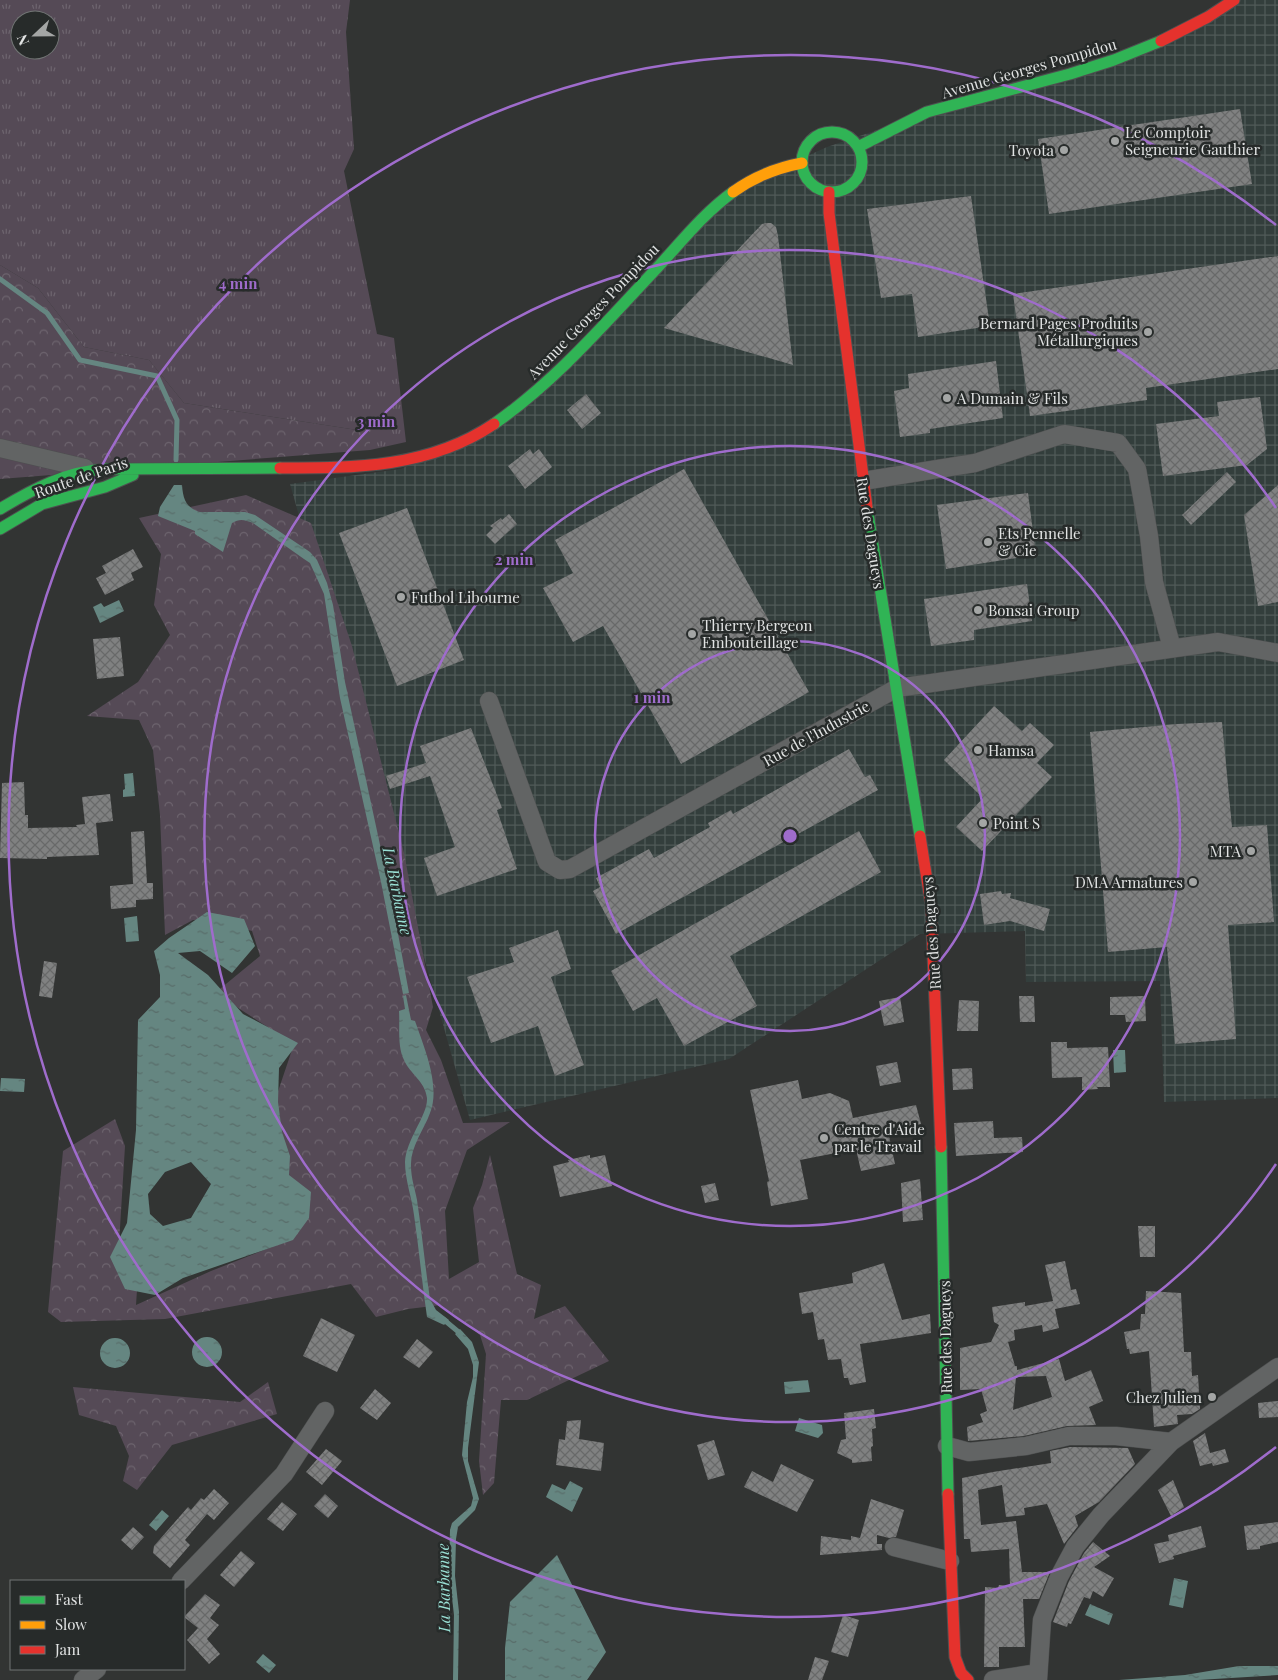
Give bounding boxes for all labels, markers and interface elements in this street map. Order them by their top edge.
north arrow [10,10,60,60]
text: N [12,32,33,48]
street label: Avenue Georges Pompidou [938,33,1119,103]
place label: Le Comptoir Seigneurie Gauthier [1125,122,1260,159]
marker: Le Comptoir Seigneurie Gauthier [1109,135,1121,147]
place label: Toyota [1009,140,1055,160]
marker: Toyota [1058,144,1070,156]
street label: Avenue Georges Pompidou [522,239,663,384]
text: 4 min [219,273,258,293]
place label: Bernard Pages Produits Métallurgiques [980,313,1138,350]
marker: Bernard Pages Produits Métallurgiques [1142,326,1154,338]
place label: A Dumain & Fils [956,388,1068,408]
marker: A Dumain & Fils [941,392,953,404]
text: 3 min [357,411,396,431]
street label: Route de Paris [32,452,130,502]
street label: Rue des Dagueys [852,476,890,590]
place label: Ets Pennelle & Cie [998,523,1081,560]
marker: Ets Pennelle & Cie [982,536,994,548]
text: 2 min [495,549,534,569]
place label: Futbol Libourne [411,587,520,607]
marker: Futbol Libourne [395,591,407,603]
place label: Bonsai Group [988,600,1080,620]
marker: Bonsai Group [972,604,984,616]
place label: Thierry Bergeon Embouteillage [702,615,812,652]
marker: Thierry Bergeon Embouteillage [686,628,698,640]
text: 1 min [634,687,671,707]
street label: Rue de l'Industrie [759,695,873,771]
place label: Hamsa [988,740,1035,760]
marker: Hamsa [972,744,984,756]
place label: Point S [993,813,1040,833]
marker: Point S [977,817,989,829]
centre of rings [781,827,799,845]
place label: MTA [1210,841,1242,861]
water label: La Barbanne [378,844,418,937]
marker: MTA [1245,845,1257,857]
place label: DMA Armatures [1075,872,1183,892]
street label: Rue des Dagueys [917,876,945,990]
marker: DMA Armatures [1187,876,1199,888]
place label: Centre d'Aide par le Travail [834,1119,925,1156]
marker: Centre d'Aide par le Travail [818,1132,830,1144]
street label: Rue des Dagueys [934,1280,956,1394]
place label: Chez Julien [1126,1387,1202,1407]
marker: Chez Julien [1206,1391,1218,1403]
water label: La Barbanne [432,1543,454,1634]
legend [10,1580,185,1670]
text: Fast [55,1589,84,1609]
text: Slow [55,1614,87,1634]
text: Jam [54,1639,81,1659]

